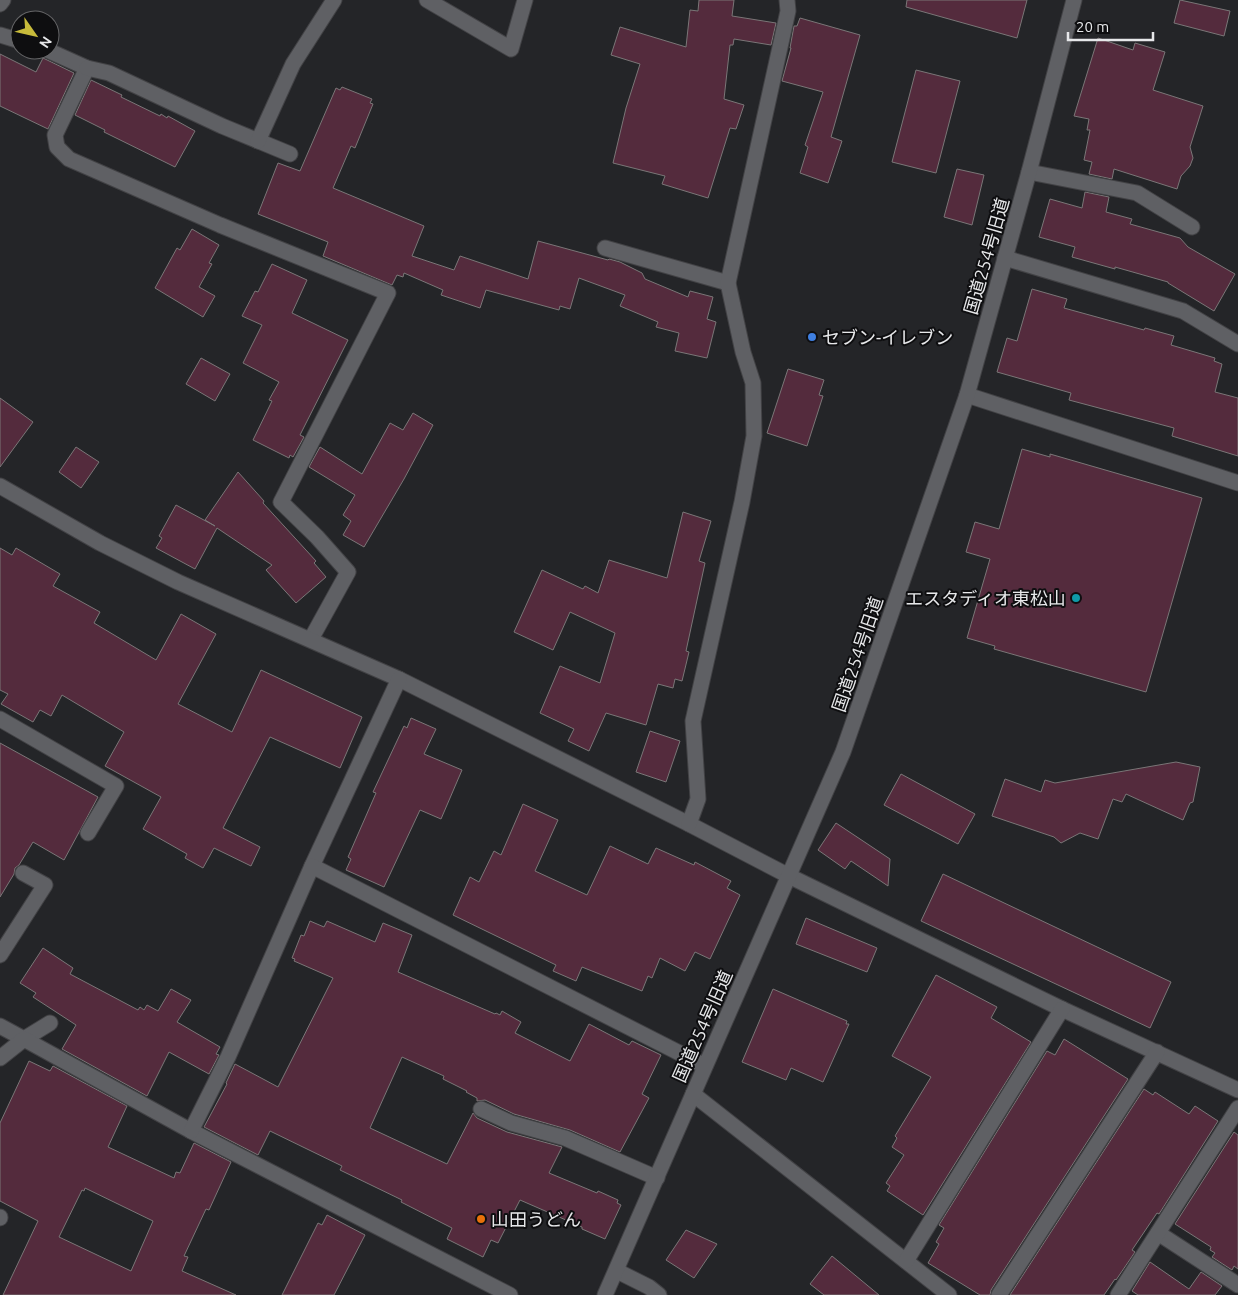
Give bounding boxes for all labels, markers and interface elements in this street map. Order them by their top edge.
north arrow [10,10,60,60]
scale bar [1068,10,1153,42]
text: 20 m [1076,18,1109,35]
text: N [36,33,55,51]
street label: 国道254号旧道 [960,195,1012,317]
place label: セブン-イレブン [822,327,953,347]
marker: セブン-イレブン [806,331,818,343]
place label: エスタディオ東松山 [905,588,1066,608]
marker: エスタディオ東松山 [1070,592,1082,604]
street label: 国道254号旧道 [828,594,886,714]
street label: 国道254号旧道 [668,967,736,1085]
place label: 山田うどん [491,1209,581,1229]
marker: 山田うどん [475,1213,487,1225]

